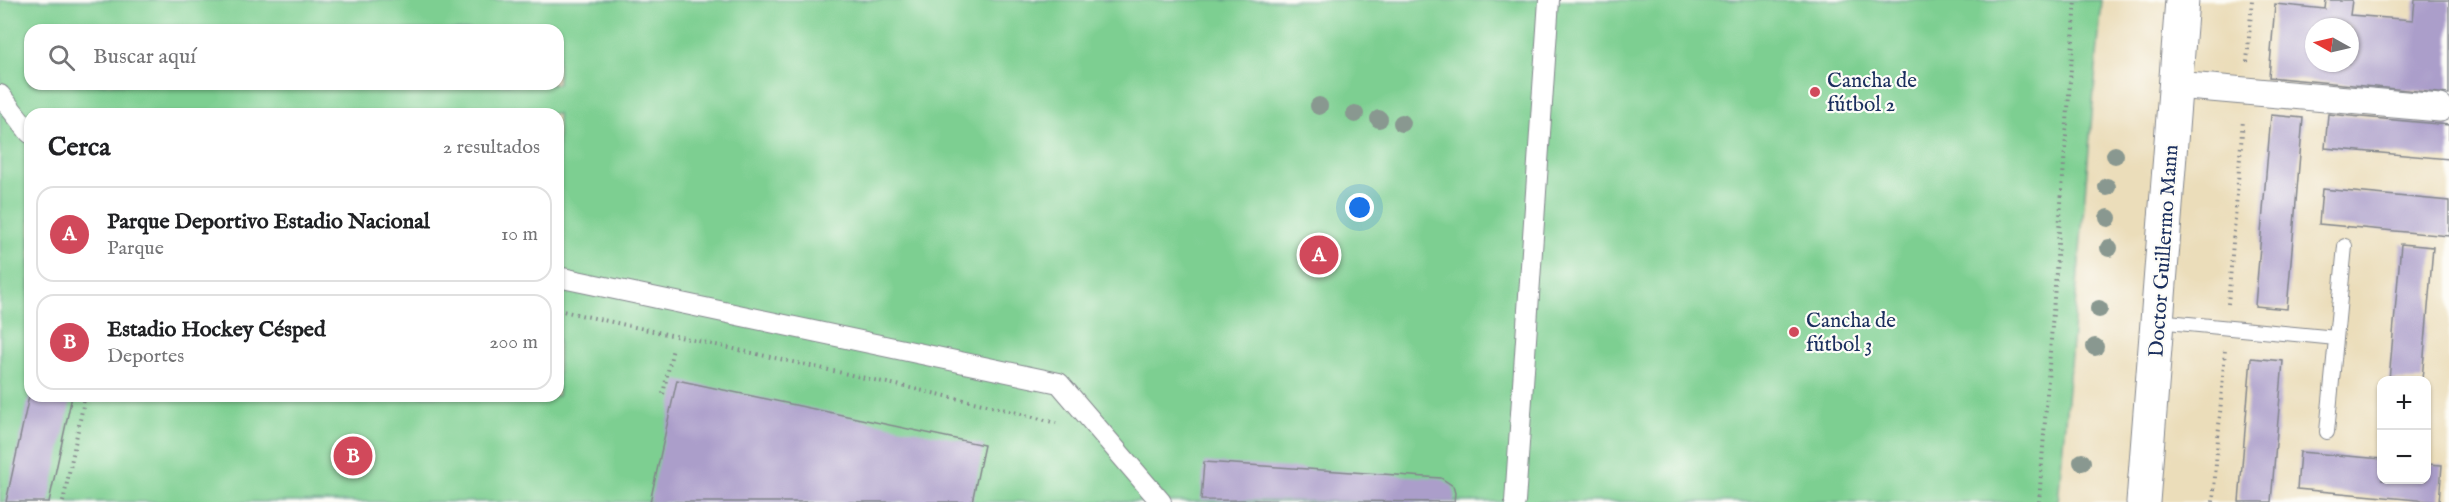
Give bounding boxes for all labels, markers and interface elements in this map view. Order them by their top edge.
north arrow [2305,18,2359,72]
search box [24,24,564,90]
icon: search [45,41,78,74]
text: Buscar aquí [93,43,196,71]
place label: Cancha de fútbol 2 [1827,68,1917,119]
marker: Cancha de fútbol 2 [1808,85,1822,99]
text: Cerca [48,131,110,164]
text: 2 resultados [443,135,540,160]
street label: Doctor Guillermo Mann [2144,144,2185,358]
your location [1345,193,1374,222]
text: Parque Deportivo Estadio Nacional [107,208,430,236]
text: A [63,222,76,247]
text: 10 m [501,222,538,247]
pin: A [1300,232,1338,278]
text: Parque [107,236,164,261]
place label: Cancha de fútbol 3 [1806,308,1896,359]
text: Estadio Hockey Césped [107,316,326,344]
marker: Cancha de fútbol 3 [1787,325,1801,339]
text: B [63,330,76,355]
text: 200 m [489,330,538,355]
text: Deportes [107,344,184,369]
map controls [2377,376,2431,484]
button: + [2377,376,2431,430]
button: − [2377,430,2431,484]
pin: B [334,434,372,478]

